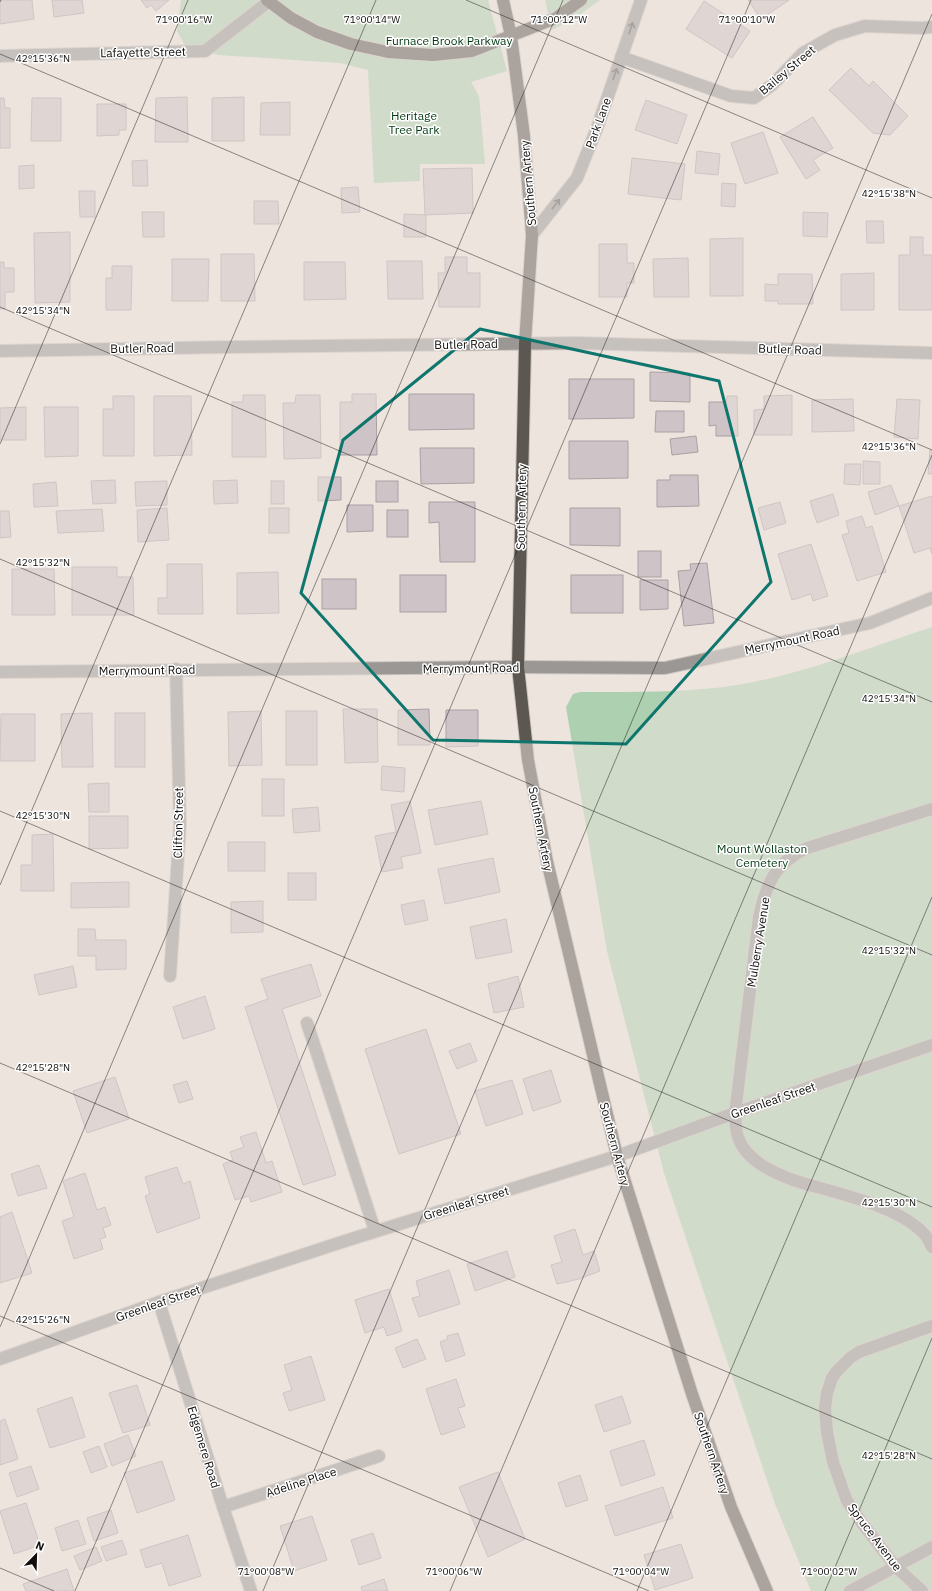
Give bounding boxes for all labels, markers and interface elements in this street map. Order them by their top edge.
text: 71°00'16"W [156,13,212,26]
text: 71°00'14"W [344,13,400,26]
text: 71°00'12"W [531,13,587,26]
text: 71°00'10"W [719,13,775,26]
one-way arrow [628,22,635,35]
park label: Furnace Brook Parkway [386,33,512,48]
street label: Bailey Street [756,42,818,98]
street label: Lafayette Street [100,44,186,60]
text: 42°15'36"N [16,52,70,65]
one-way arrow [612,68,619,81]
street label: Park Lane [582,95,614,150]
park label: Heritage Tree Park [389,108,440,137]
street label: Southern Artery [517,140,539,226]
text: 42°15'38"N [862,187,916,200]
one-way arrow [552,199,561,210]
text: 42°15'34"N [16,304,70,317]
street label: Butler Road [434,336,498,352]
street label: Butler Road [110,340,174,356]
street label: Butler Road [758,340,822,358]
text: 42°15'36"N [862,440,916,453]
street label: Southern Artery [513,464,529,550]
text: 42°15'32"N [16,556,70,569]
street label: Merrymount Road [743,623,841,657]
street label: Merrymount Road [423,660,519,676]
street label: Merrymount Road [99,662,195,678]
text: 42°15'34"N [862,692,916,705]
street label: Southern Artery [525,786,557,872]
street label: Clifton Street [170,787,186,859]
text: 42°15'30"N [16,809,70,822]
park label: Mount Wollaston Cemetery [717,841,807,870]
street label: Mulberry Avenue [743,895,773,988]
text: 42°15'32"N [862,944,916,957]
text: 42°15'28"N [16,1061,70,1074]
street label: Greenleaf Street [729,1078,817,1122]
street label: Southern Artery [597,1101,633,1187]
street label: Greenleaf Street [421,1183,511,1223]
text: 42°15'30"N [862,1196,916,1209]
street label: Greenleaf Street [114,1281,202,1325]
text: 42°15'26"N [16,1313,70,1326]
street label: Edgemere Road [184,1404,224,1490]
street label: Southern Artery [691,1410,733,1496]
text: 42°15'28"N [862,1449,916,1462]
street label: Adeline Place [264,1463,339,1500]
street label: Spruce Avenue [845,1500,905,1574]
north arrow [16,1535,56,1575]
text: N [34,1538,46,1554]
text: 71°00'08"W [238,1565,294,1578]
text: 71°00'06"W [426,1565,482,1578]
text: 71°00'04"W [613,1565,669,1578]
text: 71°00'02"W [801,1565,857,1578]

